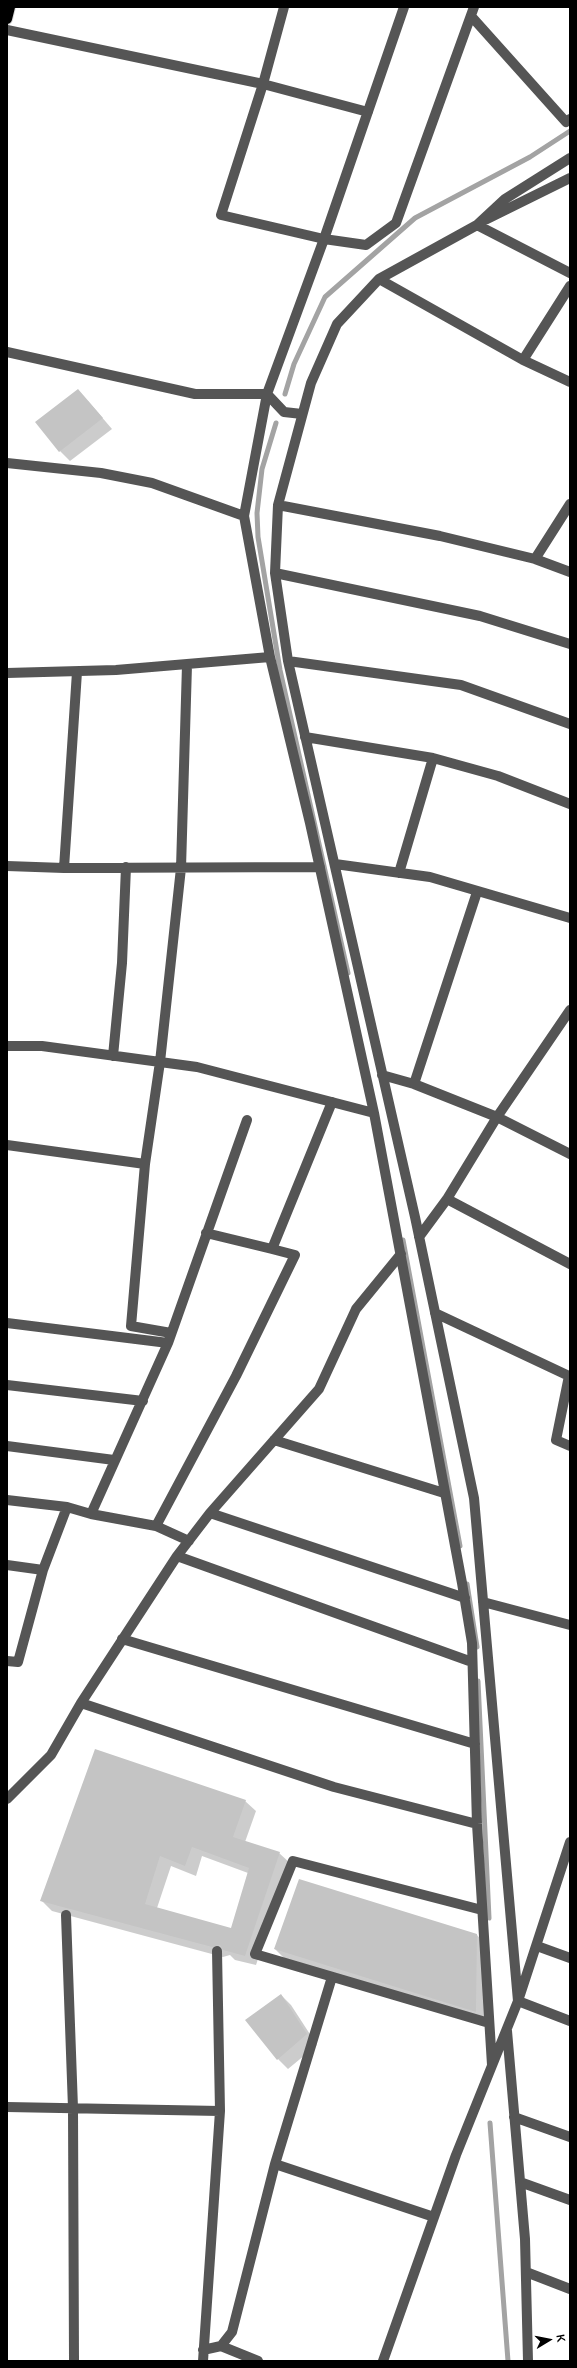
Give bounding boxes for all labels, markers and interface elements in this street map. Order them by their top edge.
north arrow [529,2320,569,2360]
text: K [554,2333,568,2343]

